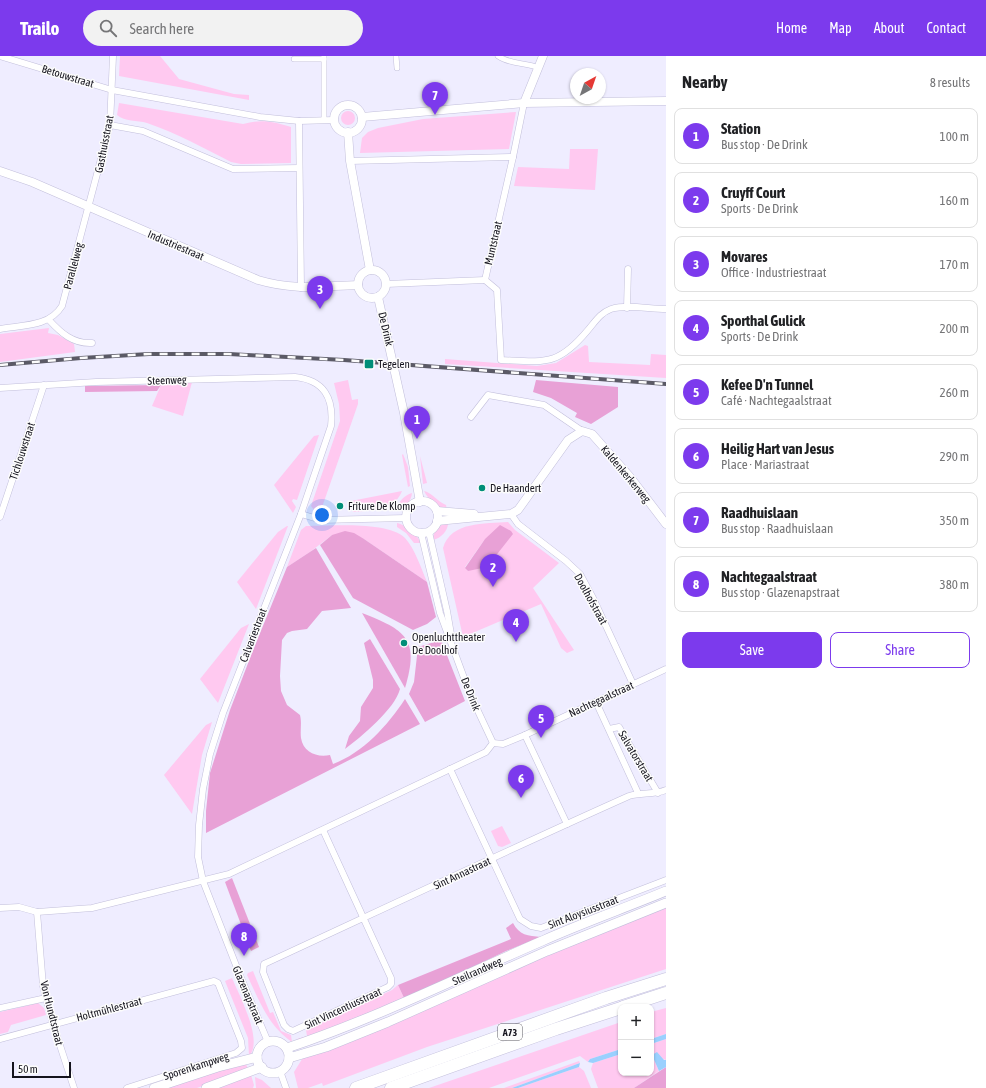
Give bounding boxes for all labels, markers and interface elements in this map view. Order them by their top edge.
search box [83,10,363,46]
text: Trailo [20,17,59,39]
icon: search [97,17,119,39]
text: Search here [129,20,194,37]
text: Home [776,20,807,36]
text: Map [829,20,852,36]
text: About [874,20,905,36]
text: Contact [927,20,966,36]
street label: Betouwstraat [41,62,95,90]
north arrow [570,68,606,104]
text: Nearby [682,72,728,92]
text: 8 results [930,75,970,90]
pin: 7 [422,82,448,115]
street label: Gasthuisstraat [93,114,115,174]
text: Station [721,120,761,137]
text: 1 [693,129,699,144]
text: 100 m [940,129,969,144]
text: Bus stop · De Drink [721,137,808,152]
text: Cruyff Court [721,184,785,201]
text: 2 [693,193,699,208]
text: 160 m [940,193,969,208]
text: Sports · De Drink [721,201,798,216]
street label: Muntstraat [482,220,504,266]
street label: Industriestraat [146,228,206,262]
street label: Parallelweg [61,241,85,291]
text: Movares [721,248,768,265]
text: 3 [693,257,699,272]
text: 170 m [940,257,969,272]
text: Office · Industriestraat [721,265,827,280]
pin: 3 [307,276,333,309]
street label: De Drink [376,311,396,347]
text: Sporthal Gulick [721,312,805,329]
text: 4 [693,321,699,336]
text: 200 m [940,321,969,336]
text: Sports · De Drink [721,329,798,344]
marker: Tegelen [363,358,375,370]
place label: Tegelen [378,358,410,370]
street label: Steenweg [147,373,187,387]
text: Kefee D'n Tunnel [721,376,813,393]
text: 5 [693,385,699,400]
text: 260 m [940,385,969,400]
text: Café · Nachtegaalstraat [721,393,832,408]
pin: 1 [404,406,430,439]
street label: Tichlouwstraat [7,421,37,481]
text: Heilig Hart van Jesus [721,440,834,457]
street label: Kaldenkerkerweg [599,443,653,505]
text: 6 [693,449,699,464]
text: 290 m [940,449,969,464]
text: Place · Mariastraat [721,457,809,472]
place label: De Haandert [490,482,541,494]
marker: De Haandert [477,483,487,493]
place label: Friture De Klomp [348,500,415,512]
marker: Friture De Klomp [335,501,345,511]
text: Raadhuislaan [721,504,798,521]
your location [312,505,332,525]
text: 7 [693,513,699,528]
text: 350 m [940,513,969,528]
text: Bus stop · Raadhuislaan [721,521,833,536]
pin: 2 [480,554,506,587]
text: Nachtegaalstraat [721,568,817,585]
street label: Doolhofstraat [572,571,610,627]
text: 8 [693,577,699,592]
text: 380 m [940,577,969,592]
text: Bus stop · Glazenapstraat [721,585,840,600]
street label: Calvariestraat [237,606,269,664]
pin: 4 [503,609,529,642]
place label: Openluchttheater De Doolhof [412,631,485,656]
button: Save [682,632,822,668]
button: Share [830,632,970,668]
marker: Openluchttheater De Doolhof [399,638,409,648]
street label: De Drink [459,676,483,713]
street label: Nachtegaalstraat [567,679,635,719]
pin: 5 [528,705,554,738]
street label: Salvatorstraat [616,728,656,784]
pin: 6 [508,765,534,798]
street label: Sint Annastraat [431,855,493,891]
street label: Sint Aloysiusstraat [546,893,620,931]
pin: 8 [231,923,257,956]
street label: Steilrandweg [450,955,504,987]
street label: Glazenapstraat [230,964,266,1026]
street label: Von Hundtstraat [38,980,66,1046]
street label: Sint Vincentiusstraat [303,985,383,1031]
street label: Holtmühlestraat [75,994,143,1024]
map controls [618,1004,654,1076]
button: + [618,1004,654,1040]
road number: A73 [498,1024,522,1040]
button: − [618,1040,654,1076]
street label: Sporenkampweg [162,1050,230,1082]
scale bar [12,1060,71,1079]
text: 50 m [18,1063,38,1075]

